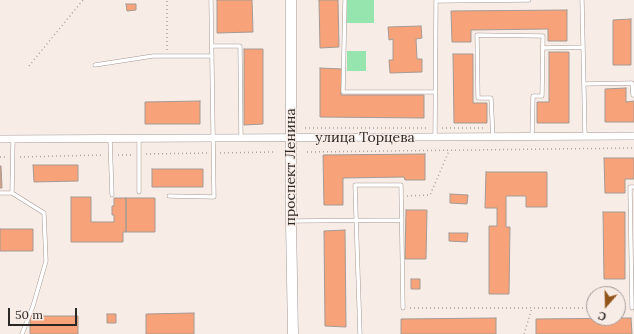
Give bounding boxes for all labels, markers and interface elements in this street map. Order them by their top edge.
street label: проспект Ленина [283,108,299,226]
street label: улица Торцева [315,130,415,146]
north arrow [586,286,626,326]
scale bar [10,300,79,326]
text: 50 m [15,307,43,322]
text: С [596,308,608,324]

